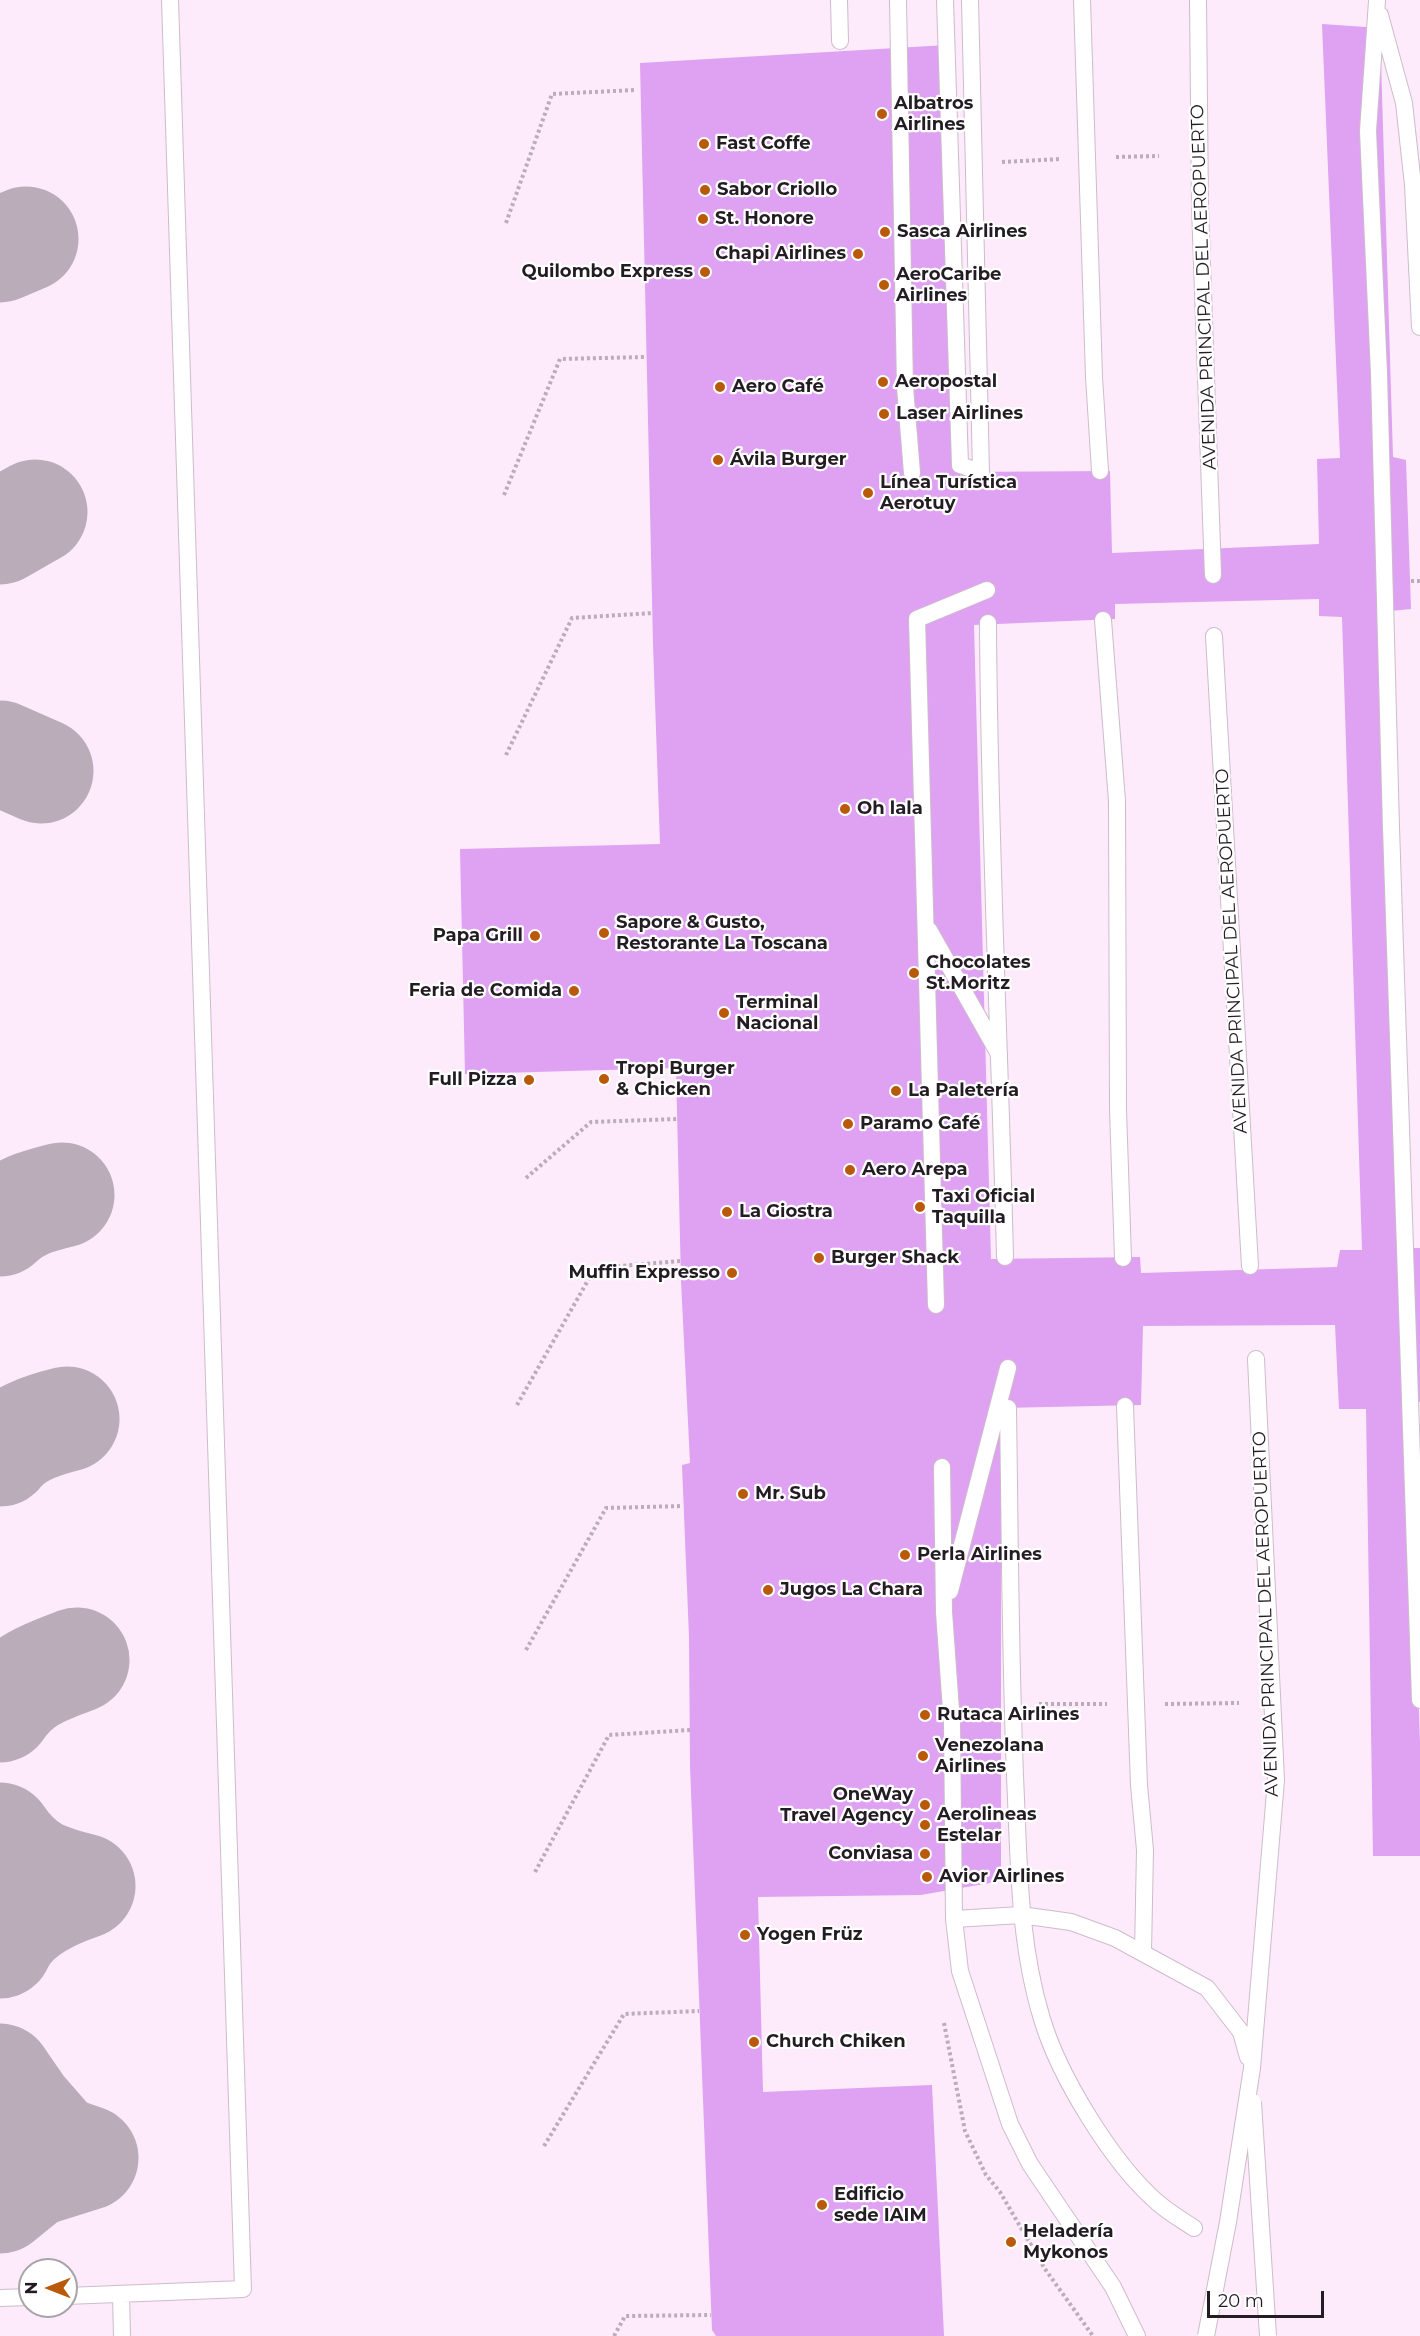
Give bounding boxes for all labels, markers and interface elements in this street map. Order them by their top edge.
place label: Albatros Airlines [894,93,973,136]
street label: AVENIDA PRINCIPAL DEL AEROPUERTO [1187,104,1221,470]
marker: Albatros Airlines [875,107,889,121]
place label: Fast Coffe [716,133,811,155]
marker: Fast Coffe [697,137,711,151]
place label: Sabor Criollo [717,179,837,201]
marker: Sabor Criollo [698,183,712,197]
place label: St. Honore [715,208,814,230]
marker: St. Honore [696,212,710,226]
place label: Sasca Airlines [897,221,1027,243]
marker: Sasca Airlines [878,225,892,239]
place label: Chapi Airlines [715,243,846,265]
marker: Chapi Airlines [851,247,865,261]
place label: Quilombo Express [521,261,693,283]
place label: AeroCaribe Airlines [896,264,1001,306]
marker: Quilombo Express [698,265,712,279]
marker: AeroCaribe Airlines [877,278,891,292]
place label: Aeropostal [895,371,997,393]
marker: Aeropostal [876,375,890,389]
place label: Aero Café [732,376,824,398]
marker: Aero Café [713,380,727,394]
place label: Laser Airlines [896,403,1023,425]
marker: Laser Airlines [877,407,891,421]
place label: Ávila Burger [730,449,847,471]
marker: Ávila Burger [711,453,725,467]
place label: Línea Turística Aerotuy [880,472,1017,514]
marker: Línea Turística Aerotuy [861,486,875,500]
street label: AVENIDA PRINCIPAL DEL AEROPUERTO [1212,768,1252,1134]
place label: Oh lala [857,798,923,820]
marker: Oh lala [838,802,852,816]
place label: Sapore & Gusto, Restorante La Toscana [616,912,828,954]
place label: Papa Grill [433,925,523,947]
marker: Sapore & Gusto, Restorante La Toscana [597,926,611,940]
marker: Papa Grill [528,929,542,943]
place label: Chocolates St.Moritz [926,952,1031,994]
marker: Chocolates St.Moritz [907,966,921,980]
place label: Feria de Comida [409,980,562,1002]
marker: Feria de Comida [567,984,581,998]
place label: Terminal Nacional [736,992,818,1034]
marker: Terminal Nacional [717,1006,731,1020]
place label: Tropi Burger & Chicken [616,1058,735,1100]
place label: Full Pizza [428,1069,517,1091]
marker: Tropi Burger & Chicken [597,1072,611,1086]
marker: Full Pizza [522,1073,536,1087]
place label: La Paletería [908,1080,1019,1102]
marker: La Paletería [889,1084,903,1098]
place label: Paramo Café [860,1113,980,1135]
marker: Paramo Café [841,1117,855,1131]
place label: Aero Arepa [862,1159,968,1181]
marker: Aero Arepa [843,1163,857,1177]
place label: Taxi Oficial Taquilla [932,1186,1035,1228]
marker: Taxi Oficial Taquilla [913,1200,927,1214]
place label: La Giostra [739,1201,833,1223]
marker: La Giostra [720,1205,734,1219]
place label: Burger Shack [831,1247,959,1269]
marker: Burger Shack [812,1251,826,1265]
place label: Muffin Expresso [569,1262,720,1284]
marker: Muffin Expresso [725,1266,739,1280]
street label: AVENIDA PRINCIPAL DEL AEROPUERTO [1249,1431,1283,1797]
place label: Mr. Sub [755,1483,826,1505]
marker: Mr. Sub [736,1487,750,1501]
place label: Perla Airlines [917,1544,1042,1566]
marker: Perla Airlines [898,1548,912,1562]
place label: Jugos La Chara [780,1579,923,1601]
marker: Jugos La Chara [761,1583,775,1597]
place label: Rutaca Airlines [937,1704,1079,1726]
marker: Rutaca Airlines [918,1708,932,1722]
place label: Venezolana Airlines [935,1735,1044,1778]
marker: Venezolana Airlines [916,1749,930,1763]
place label: OneWay Travel Agency [780,1784,913,1826]
marker: OneWay Travel Agency [918,1798,932,1812]
place label: Aerolineas Estelar [937,1804,1037,1846]
marker: Aerolineas Estelar [918,1818,932,1832]
place label: Conviasa [828,1843,913,1865]
marker: Conviasa [918,1847,932,1861]
place label: Avior Airlines [939,1866,1064,1888]
marker: Avior Airlines [920,1870,934,1884]
place label: Yogen Früz [757,1924,863,1946]
marker: Yogen Früz [738,1928,752,1942]
place label: Church Chiken [766,2031,906,2053]
marker: Church Chiken [747,2035,761,2049]
place label: Edificio sede IAIM [834,2184,927,2226]
marker: Edificio sede IAIM [815,2198,829,2212]
place label: Heladería Mykonos [1023,2221,1114,2264]
marker: Heladería Mykonos [1004,2235,1018,2249]
north arrow [18,2258,78,2318]
scale bar [1210,2279,1327,2317]
text: N [22,2282,41,2294]
text: 20 m [1218,2290,1264,2312]

